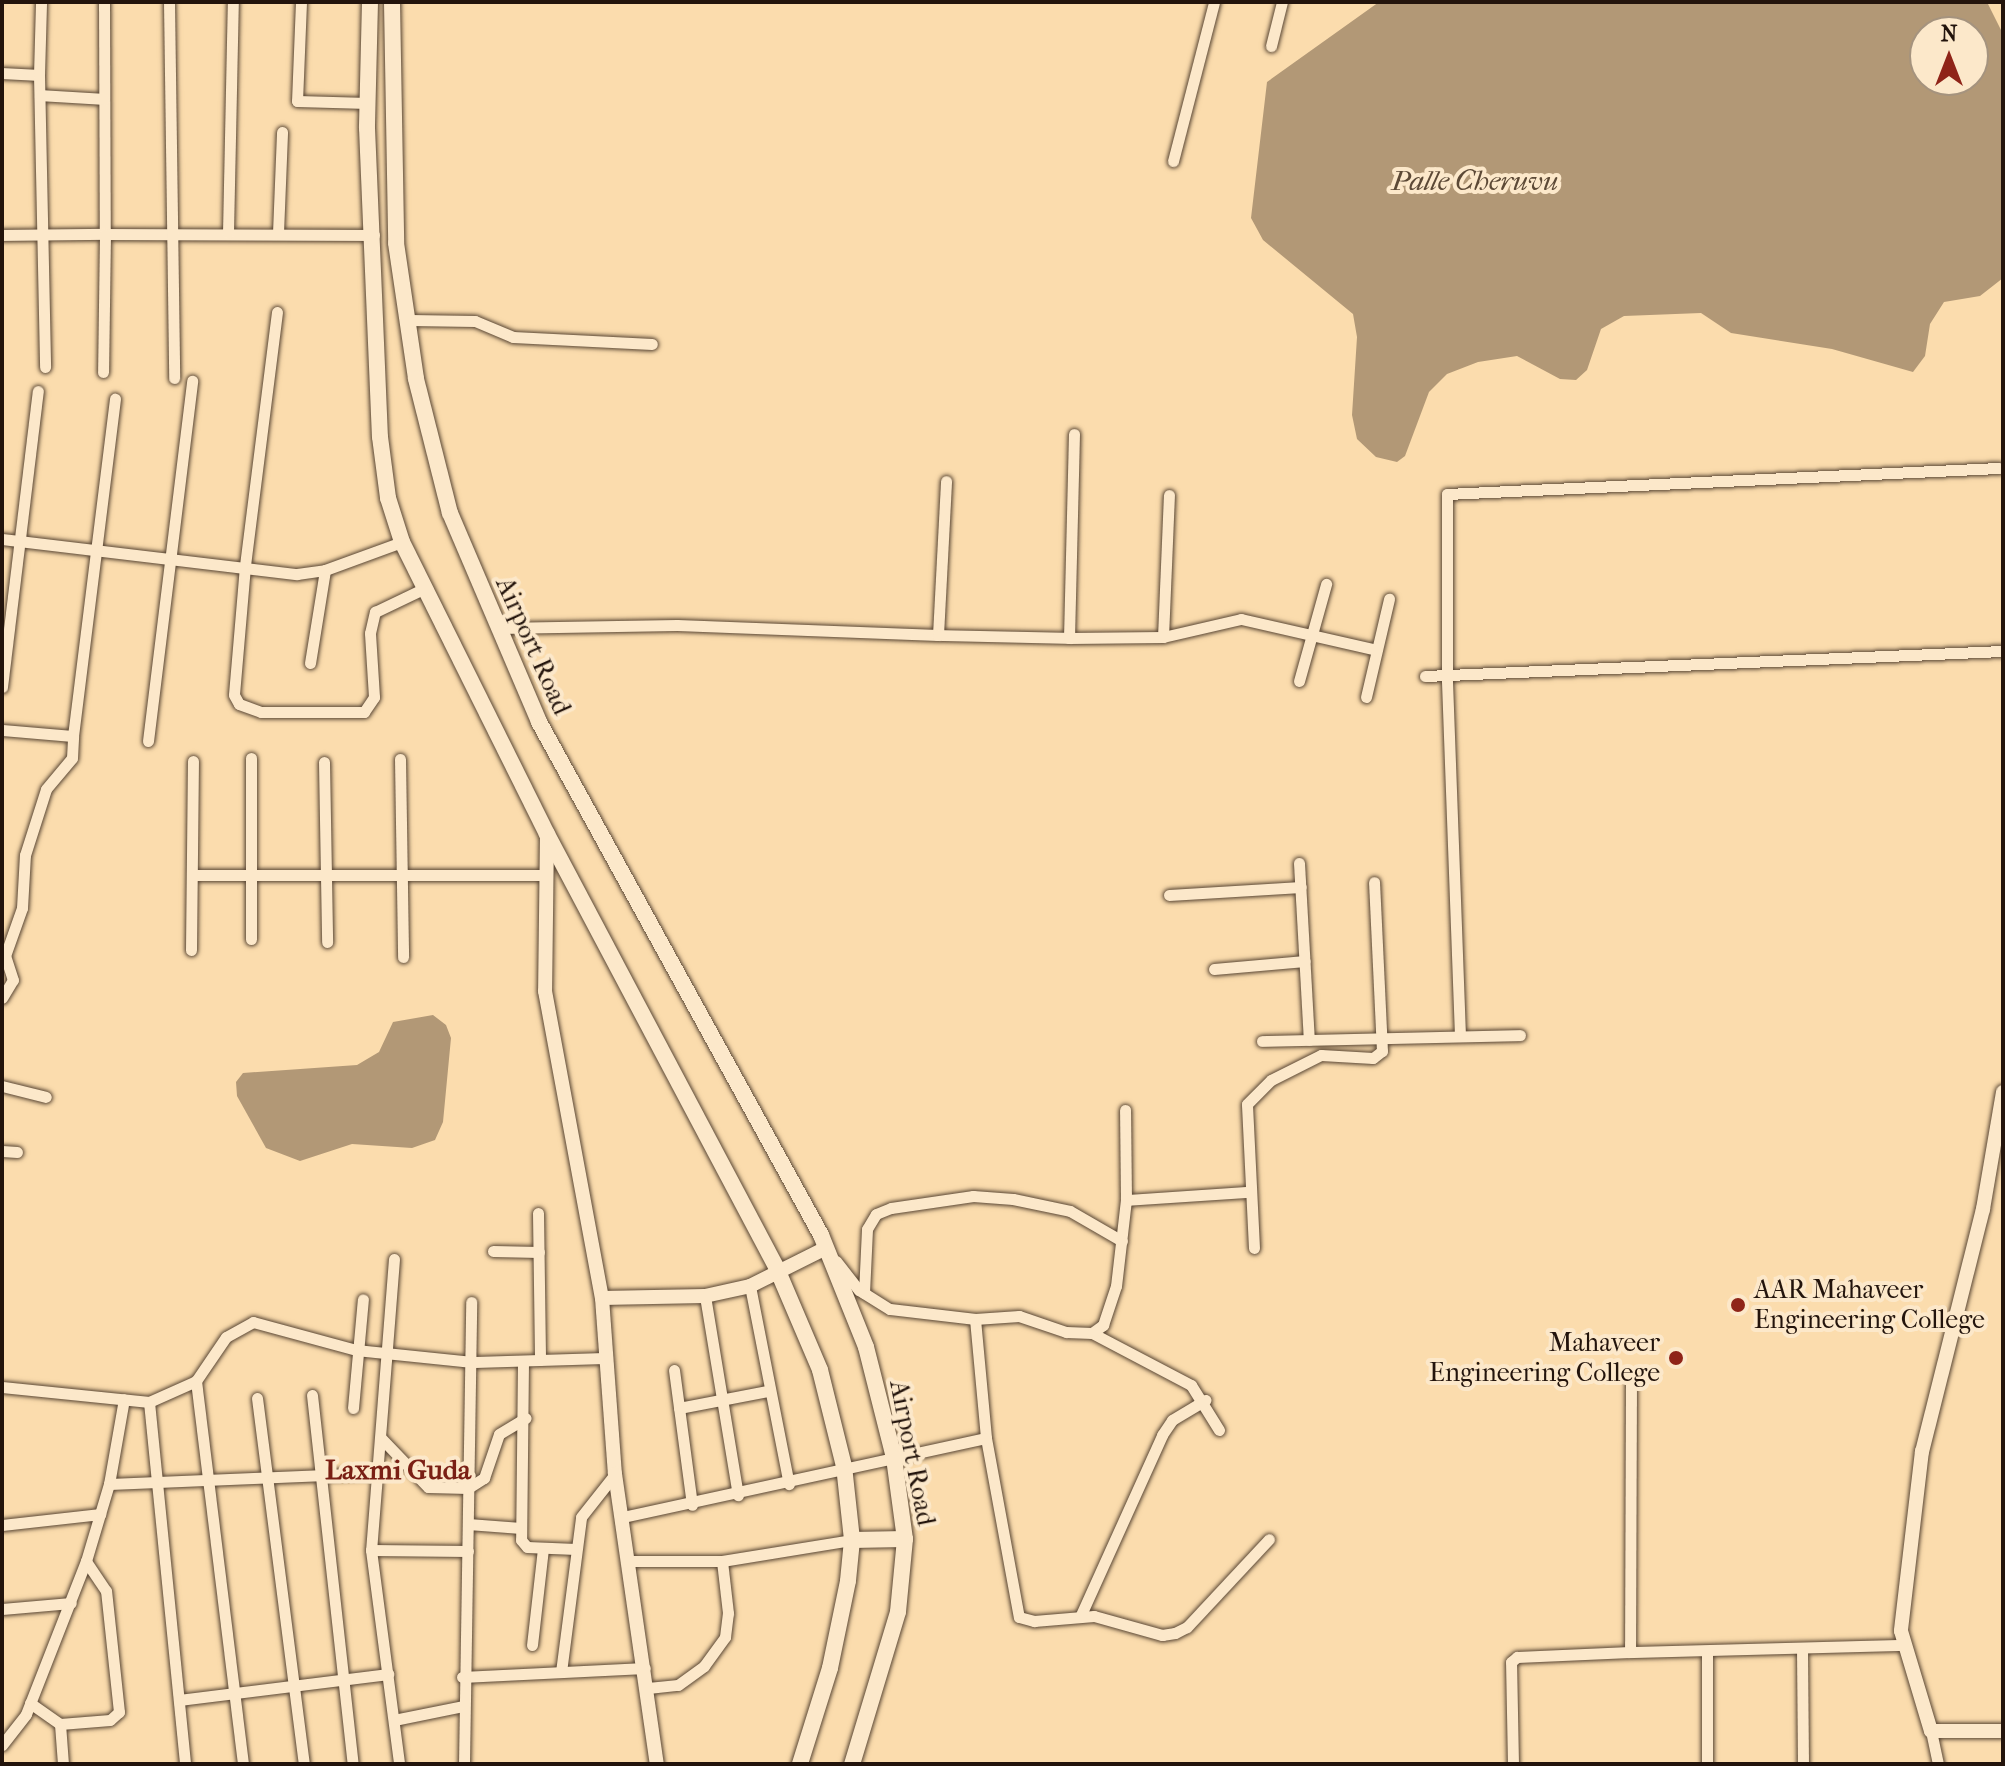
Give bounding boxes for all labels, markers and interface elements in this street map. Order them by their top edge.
north arrow [1909,16,1989,96]
text: N [1941,21,1957,47]
water label: Palle Cheruvu [1392,164,1558,198]
street label: Airport Road [489,572,577,720]
place label: AAR Mahaveer Engineering College [1754,1274,1985,1336]
marker: AAR Mahaveer Engineering College [1729,1296,1747,1314]
place label: Mahaveer Engineering College [1429,1327,1660,1388]
marker: Mahaveer Engineering College [1667,1349,1685,1367]
street label: Airport Road [883,1378,941,1528]
district label: Laxmi Guda [325,1453,471,1487]

